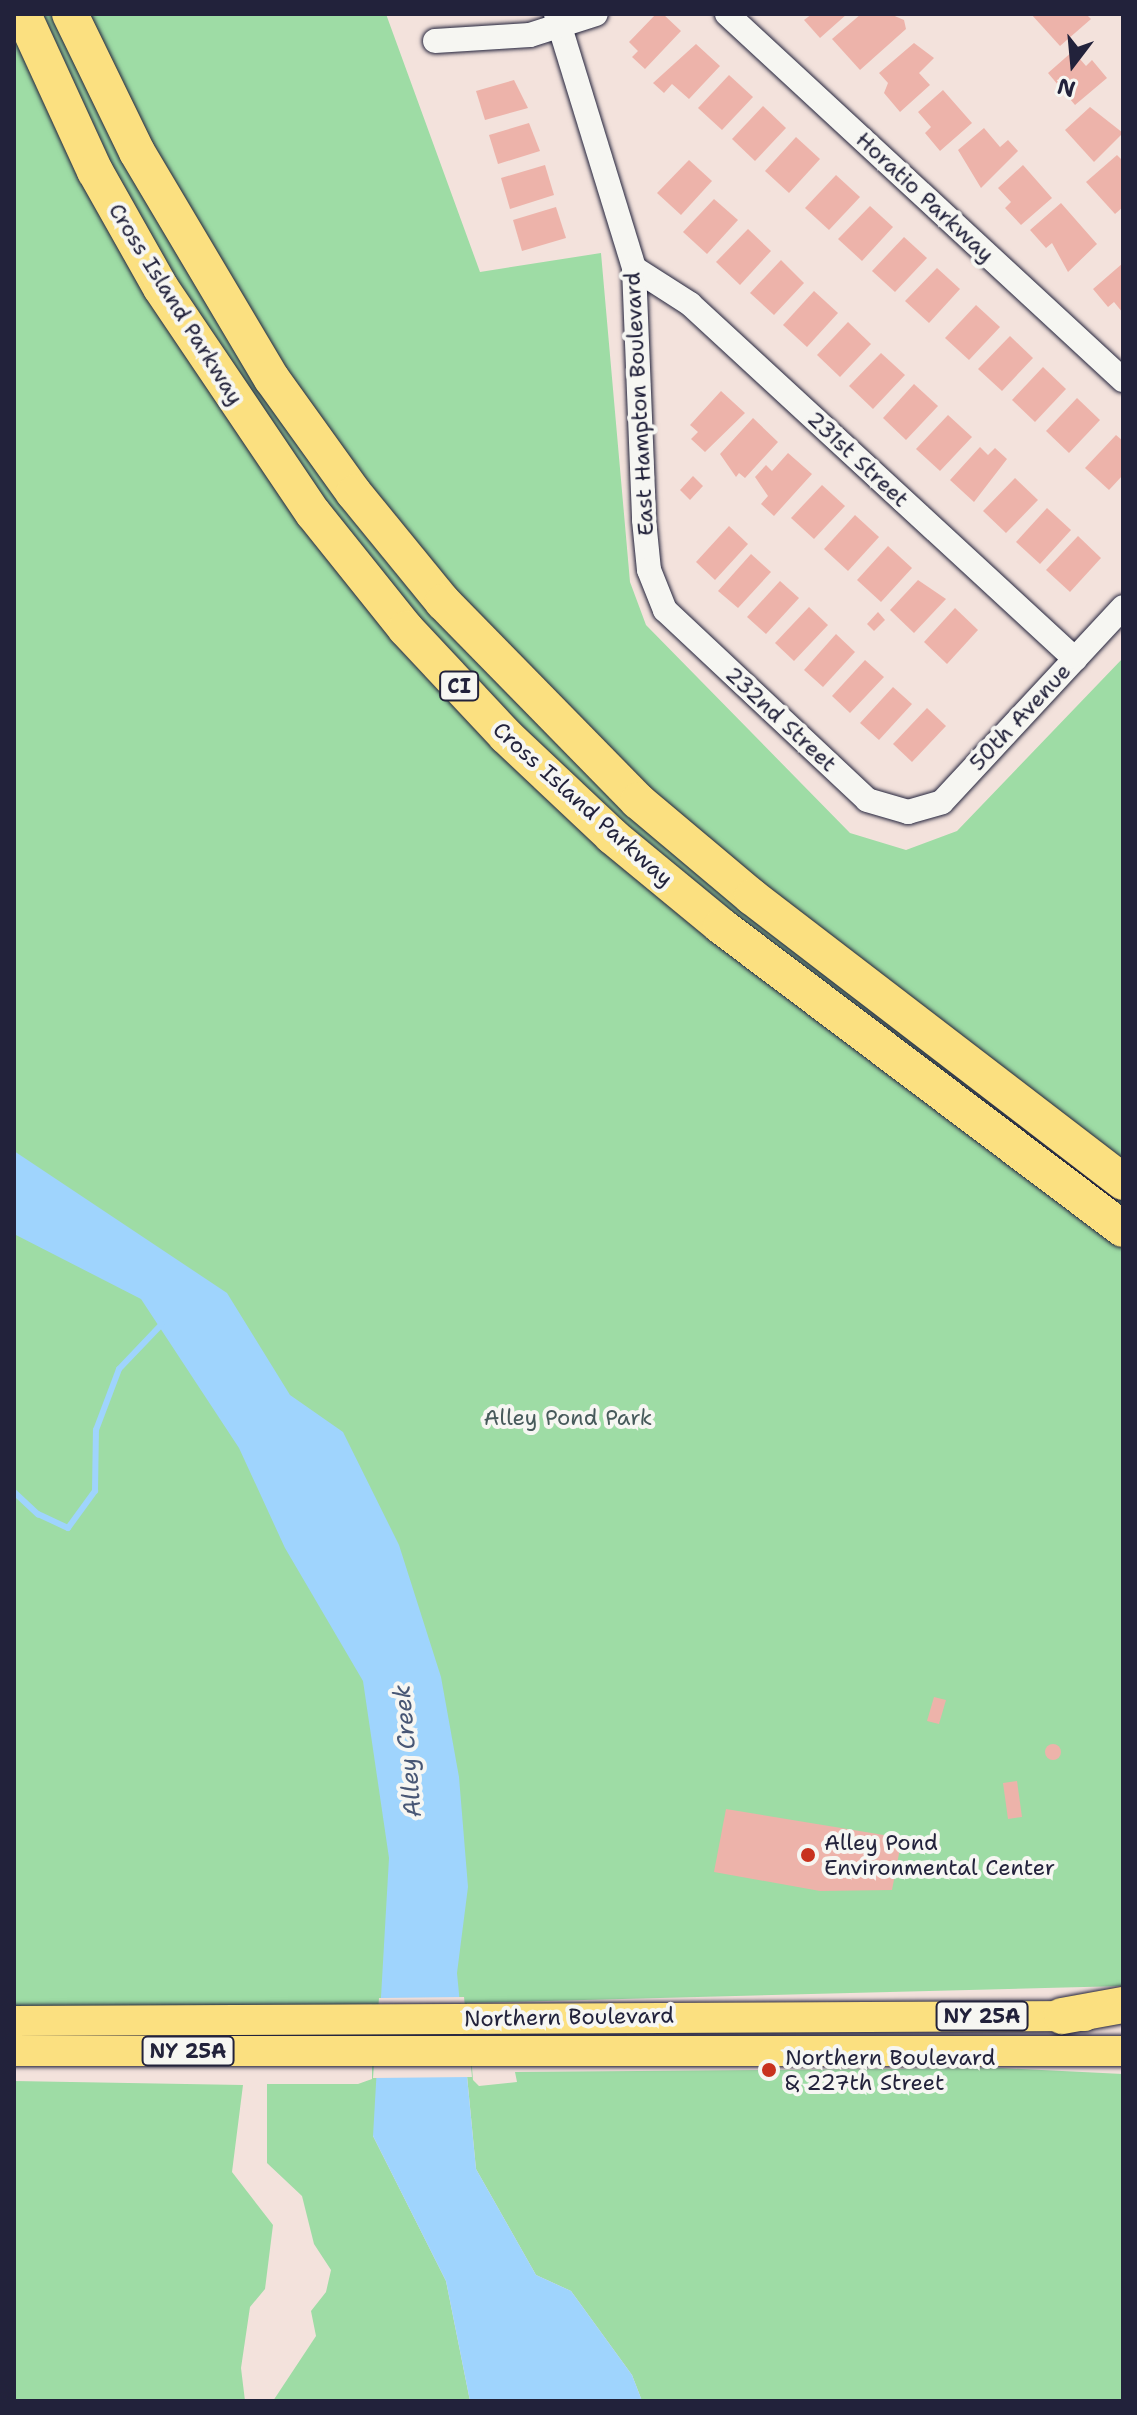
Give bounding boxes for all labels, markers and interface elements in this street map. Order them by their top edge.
north arrow [1033,24,1113,104]
text: N [1054,71,1079,104]
street label: Horatio Parkway [851,126,999,268]
street label: Cross Island Parkway [103,198,249,410]
street label: East Hampton Boulevard [619,271,659,537]
street label: 231st Street [802,405,914,513]
street label: 50th Avenue [964,658,1076,776]
street label: 232nd Street [720,661,842,777]
road number: CI [439,670,479,702]
street label: Cross Island Parkway [488,716,678,892]
park label: Alley Pond Park [484,1405,652,1431]
water label: Alley Creek [388,1683,428,1819]
place label: Alley Pond Environmental Center [824,1829,1055,1880]
marker: Alley Pond Environmental Center [799,1846,817,1864]
road number: NY 25A [934,2000,1030,2032]
street label: Northern Boulevard [464,2002,674,2032]
road number: NY 25A [140,2035,236,2067]
place label: Northern Boulevard & 227th Street [785,2044,995,2096]
marker: Northern Boulevard & 227th Street [760,2061,778,2079]

